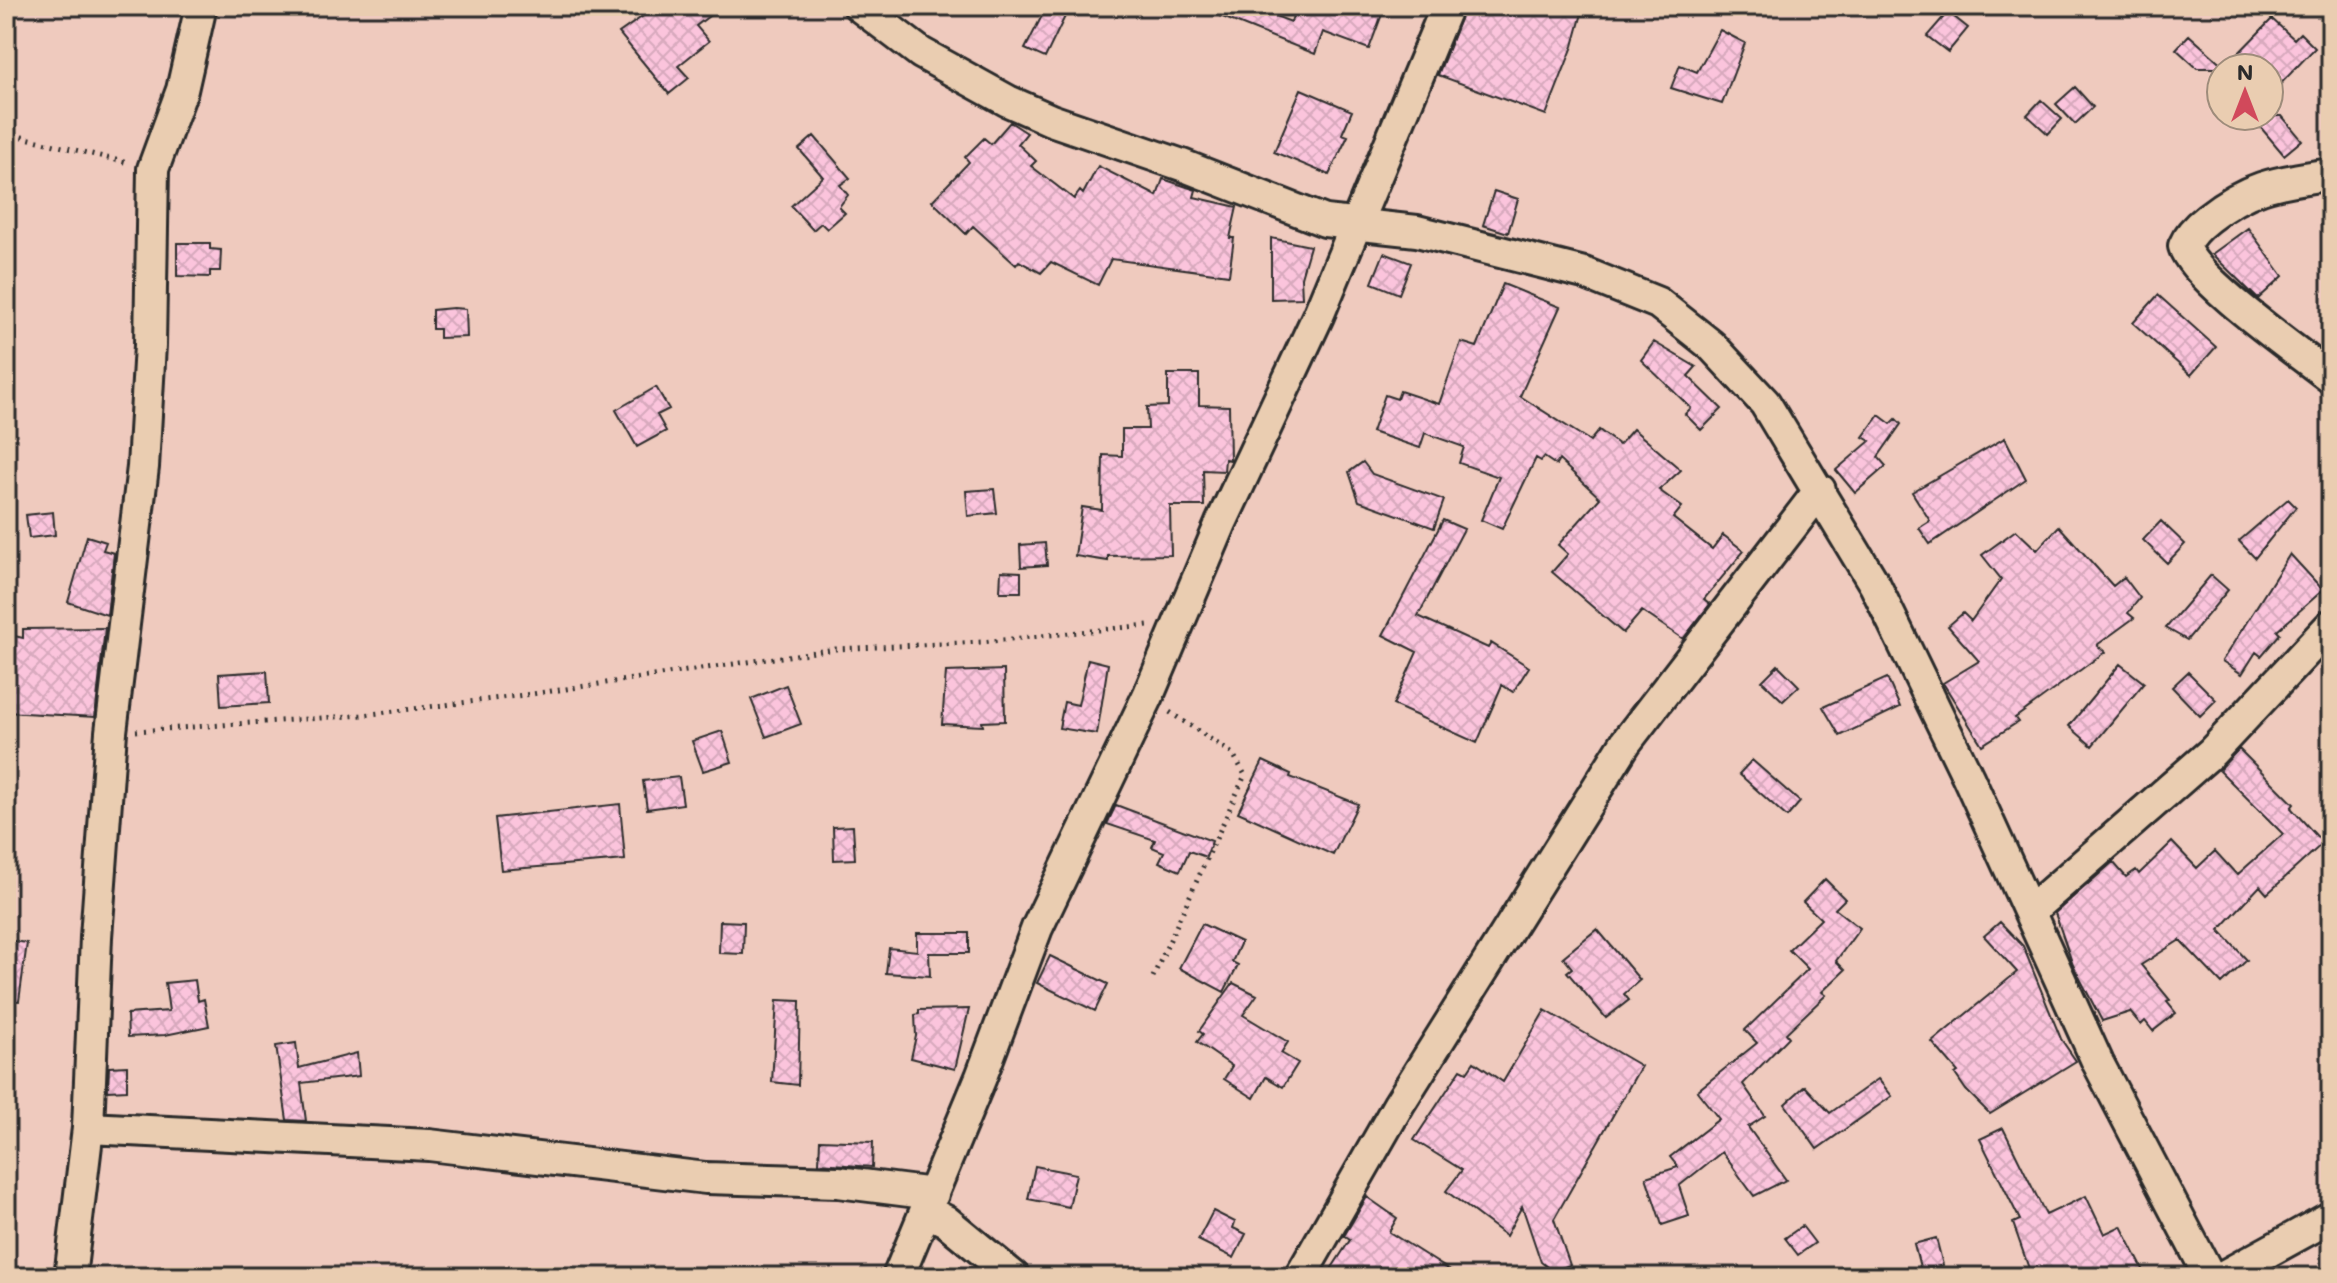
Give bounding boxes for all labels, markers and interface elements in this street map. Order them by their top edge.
north arrow [2205,52,2285,132]
text: N [2237,57,2253,86]

